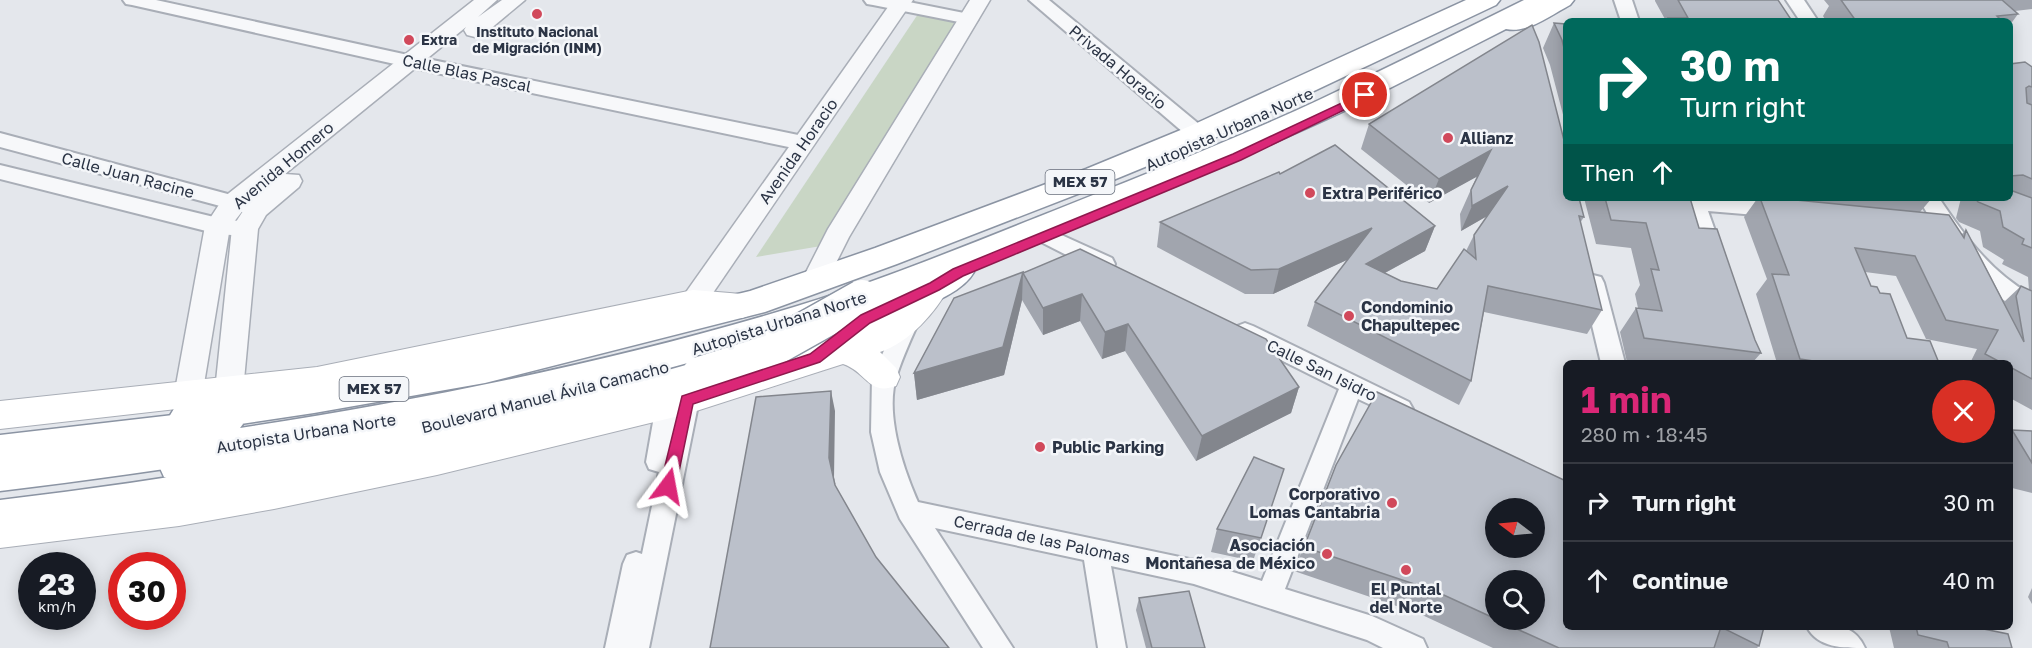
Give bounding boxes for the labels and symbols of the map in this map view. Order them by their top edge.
marker: Instituto Nacional de Migración (INM) [530,7,544,21]
street label: Privada Horacio [1065,20,1171,114]
place label: Instituto Nacional de Migración (INM) [472,23,602,56]
place label: Extra [421,31,457,48]
marker: Extra [402,33,416,47]
street label: Calle Blas Pascal [401,50,533,96]
pin [1339,69,1390,120]
street label: Autopista Urbana Norte [1142,83,1316,175]
street label: Avenida Horacio [754,94,842,208]
street label: Avenida Homero [228,117,338,213]
place label: Allianz [1460,128,1513,148]
marker: Allianz [1441,131,1455,145]
street label: Calle Juan Racine [59,148,197,202]
road number: MEX 57 [1046,170,1114,194]
place label: Extra Periférico [1322,183,1443,203]
marker: Extra Periférico [1303,186,1317,200]
street label: Autopista Urbana Norte [689,287,869,359]
place label: Condominio Chapultepec [1361,297,1460,335]
marker: Condominio Chapultepec [1342,309,1356,323]
street label: Calle San Isidro [1264,335,1380,405]
street label: Boulevard Manuel Ávila Camacho [419,357,671,437]
road number: MEX 57 [340,377,409,401]
street label: Autopista Urbana Norte [215,409,397,457]
place label: Public Parking [1052,437,1164,457]
marker: Public Parking [1033,440,1047,454]
position arrow [636,454,700,518]
place label: Corporativo Lomas Cantabria [1249,484,1380,522]
marker: Corporativo Lomas Cantabria [1385,496,1399,510]
north arrow [1485,498,1545,558]
street label: Cerrada de las Palomas [952,511,1132,567]
place label: Asociación Montañesa de México [1145,535,1315,573]
marker: Asociación Montañesa de México [1320,547,1334,561]
speed limit sign: 30 [108,552,186,630]
marker: El Puntal del Norte [1399,563,1413,577]
place label: El Puntal del Norte [1370,579,1442,617]

